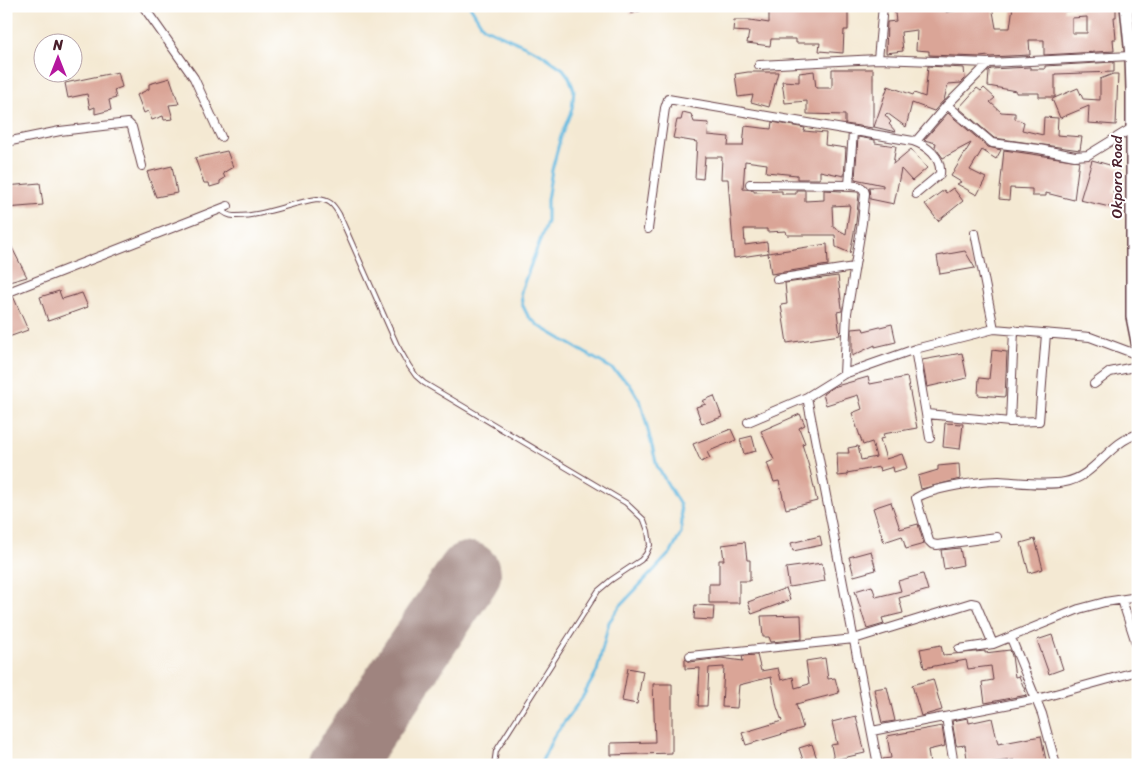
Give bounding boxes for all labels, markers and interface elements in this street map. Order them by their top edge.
north arrow [32,32,82,82]
text: N [52,33,63,58]
street label: Okporo Road [1104,134,1130,218]

